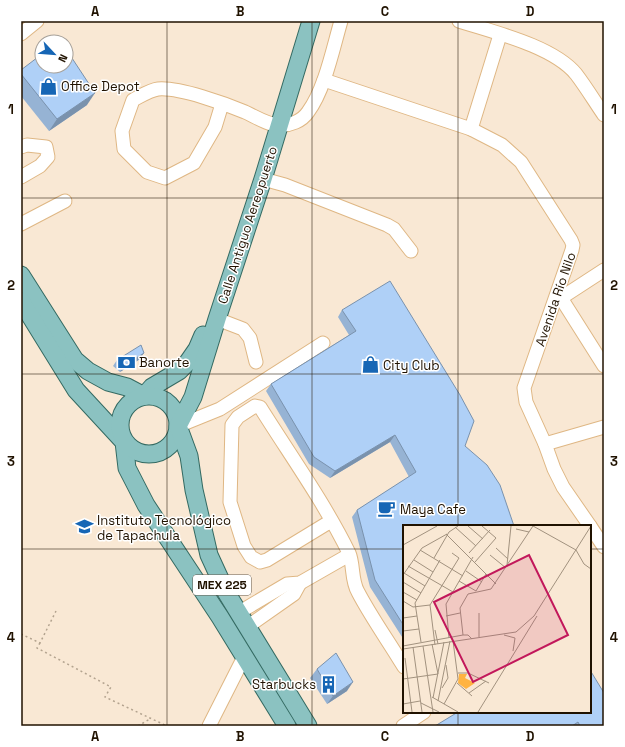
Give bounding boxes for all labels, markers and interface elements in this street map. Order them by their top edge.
text: A [91,3,100,20]
text: B [236,3,245,20]
text: C [381,3,389,20]
text: D [526,3,535,20]
north arrow [34,34,74,74]
text: N [55,52,71,65]
shop icon: Office Depot [38,76,58,96]
place label: Office Depot [61,78,140,95]
text: 1 [8,101,14,118]
text: 1 [611,101,617,118]
street label: Calle Antiguo Aereopuerto [214,144,281,306]
street label: Avenida Río Nilo [531,250,580,349]
text: 2 [7,277,15,294]
text: 2 [610,277,618,294]
bank icon: Banorte [116,352,136,372]
place label: Banorte [139,354,189,371]
shop icon: City Club [360,355,380,375]
place label: City Club [383,357,440,374]
text: 3 [7,453,15,470]
text: 3 [610,453,618,470]
cafe icon: Maya Cafe [377,499,397,519]
place label: Maya Cafe [400,501,466,518]
place label: Instituto Tecnológico de Tapachula [97,512,231,544]
school or university icon: Instituto Tecnológico de Tapachula [74,517,94,537]
inset map [403,525,591,713]
road number: MEX 225 [193,575,251,595]
text: 4 [7,629,15,646]
text: 4 [610,629,618,646]
building icon: Starbucks [319,674,339,694]
place label: Starbucks [252,676,316,693]
text: A [91,728,100,745]
text: B [236,728,245,745]
text: C [381,728,389,745]
text: D [526,728,535,745]

